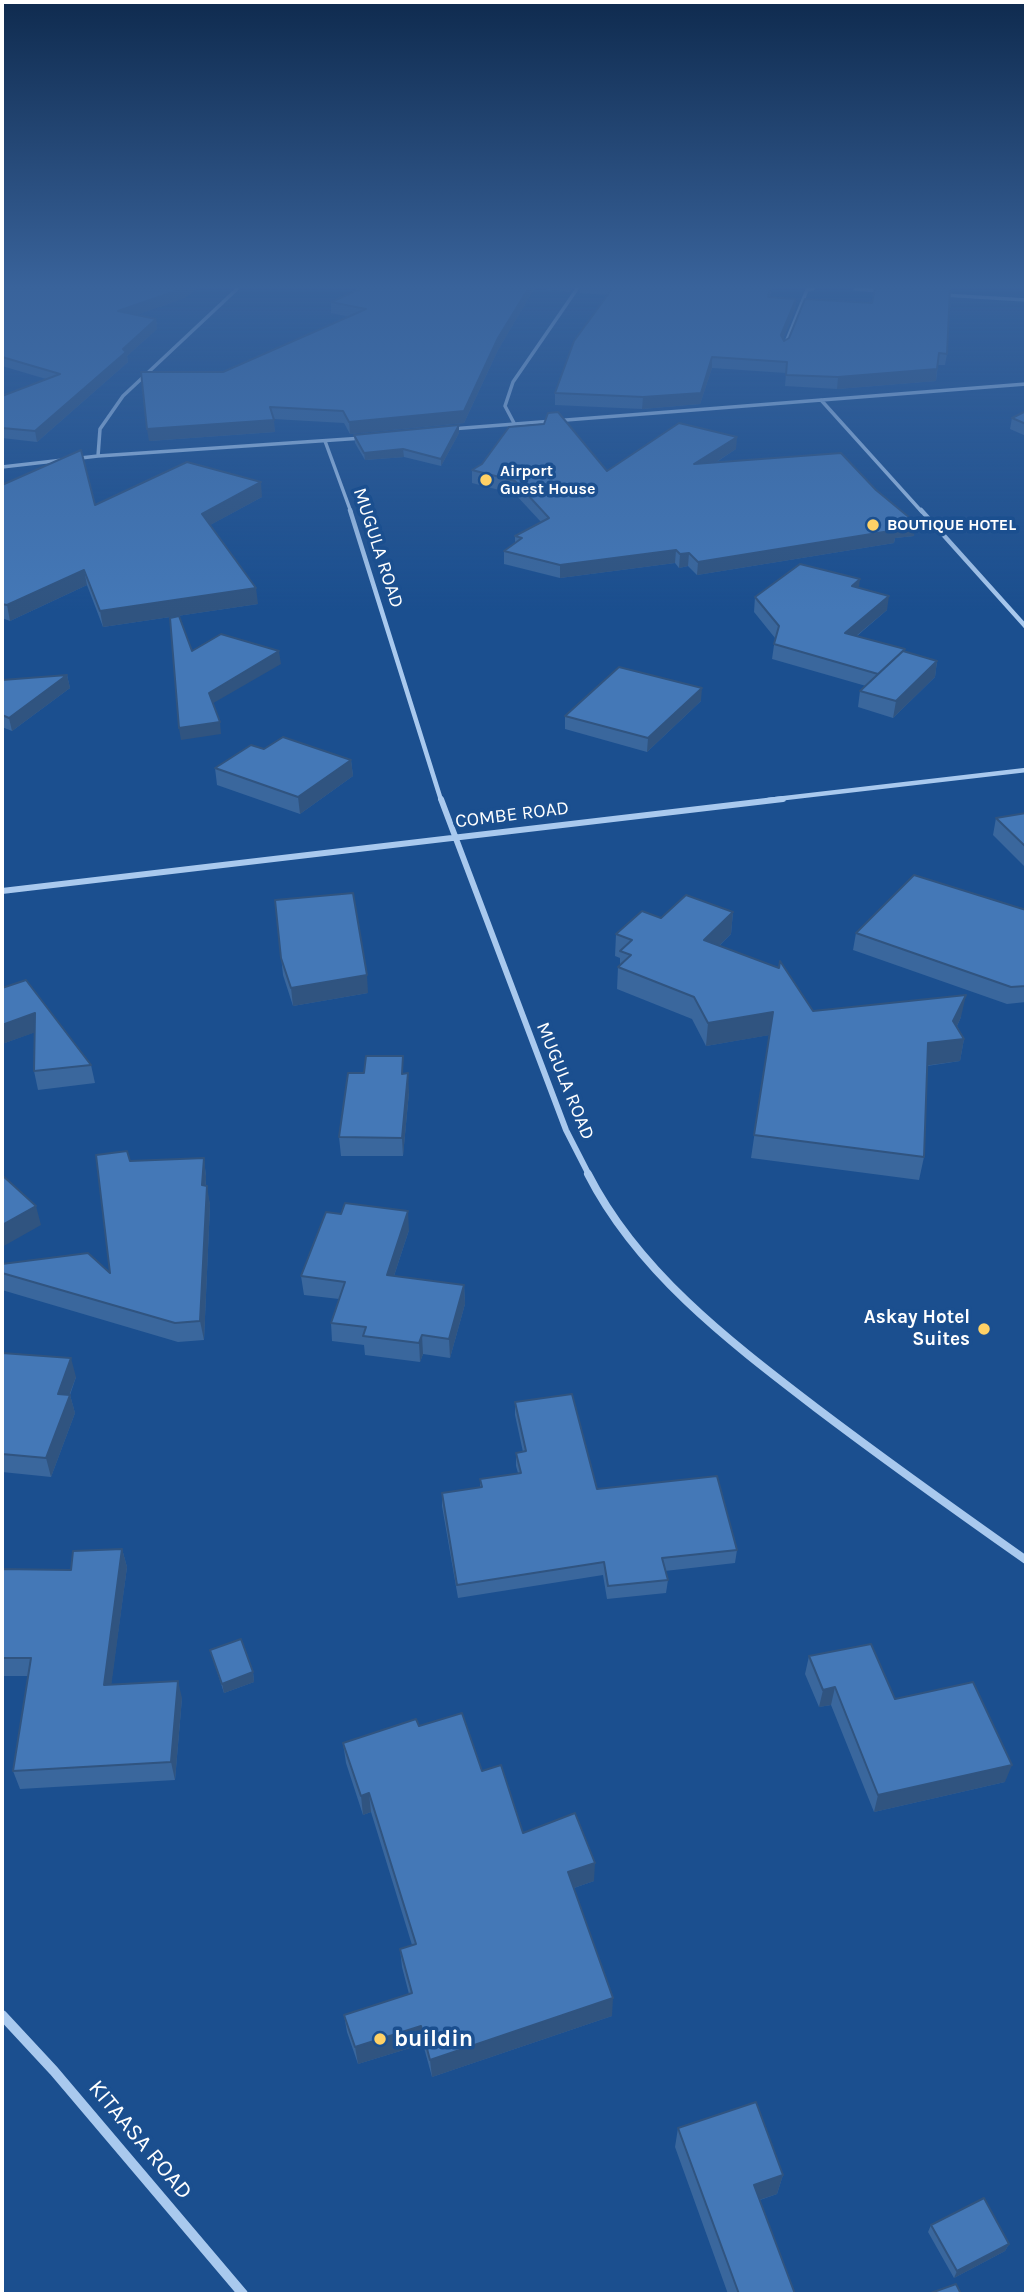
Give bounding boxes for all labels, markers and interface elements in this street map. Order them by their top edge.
place label: Airport Guest House [500,461,595,499]
marker: Airport Guest House [478,472,494,488]
street label: MUGULA ROAD [348,485,408,611]
place label: BOUTIQUE HOTEL [887,515,1016,535]
marker: BOUTIQUE HOTEL [865,517,881,533]
street label: COMBE ROAD [454,797,570,833]
street label: MUGULA ROAD [531,1019,599,1143]
place label: Askay Hotel Suites [864,1307,970,1351]
marker: Askay Hotel Suites [976,1321,992,1337]
place label: buildin [394,2025,473,2053]
marker: buildin [372,2031,388,2047]
street label: KITAASA ROAD [82,2075,198,2205]

